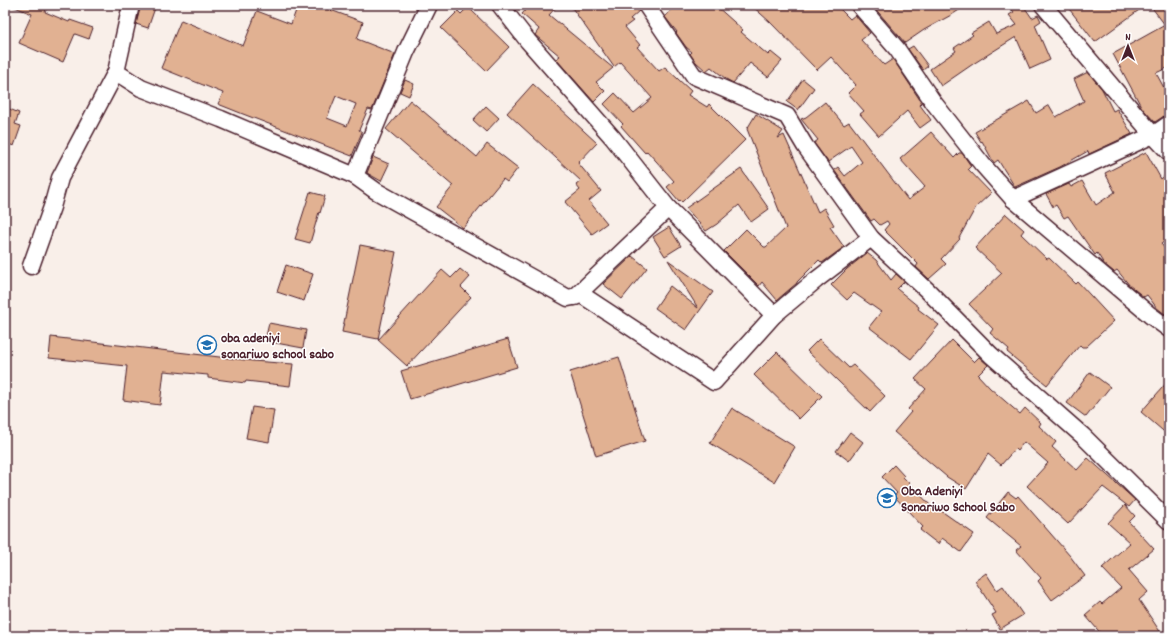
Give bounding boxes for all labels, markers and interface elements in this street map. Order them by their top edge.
north arrow [1108,26,1148,66]
text: N [1125,30,1131,46]
place label: oba adeniyi sonariwo school sabo [221,329,334,365]
school or university icon: oba adeniyi sonariwo school sabo [196,334,218,356]
place label: Oba Adeniyi Sonariwo School Sabo [901,482,1015,518]
school or university icon: Oba Adeniyi Sonariwo School Sabo [876,487,898,509]

